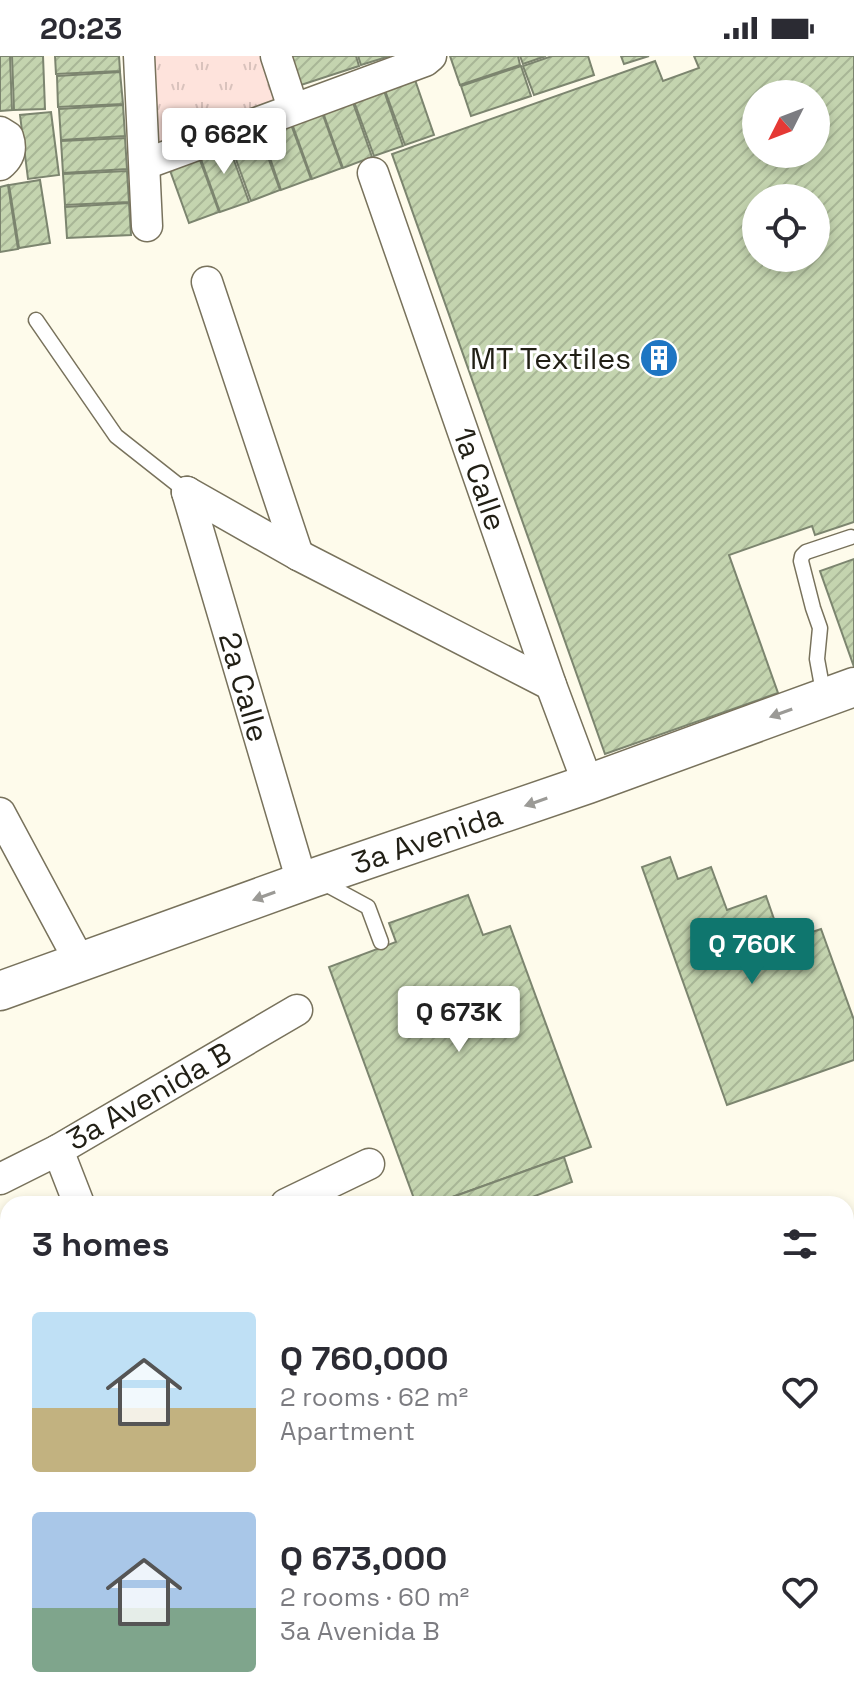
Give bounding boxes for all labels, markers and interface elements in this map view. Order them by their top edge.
text: 20:23 [40,9,122,48]
north arrow [742,80,830,168]
map controls [742,80,830,272]
pin: Q 662K [159,108,289,176]
text: Q 662K [180,117,268,151]
button: locate [742,184,830,272]
building icon: MT Textiles [638,337,680,379]
place label: MT Textiles [470,339,631,378]
street label: 1a Calle [444,422,516,536]
street label: 2a Calle [210,628,278,746]
one-way arrow [768,707,792,720]
street label: 3a Avenida [347,795,507,883]
one-way arrow [524,796,548,808]
one-way arrow [252,890,276,903]
pin: Q 760K [687,918,817,986]
text: Q 760K [708,927,796,961]
pin: Q 673K [394,986,524,1054]
text: Q 673K [416,995,502,1029]
street label: 3a Avenida B [59,1033,239,1159]
icon: filters [778,1222,822,1266]
text: 3 homes [32,1223,170,1266]
text: Q 760,000 [280,1337,449,1380]
icon: home [96,1344,192,1440]
icon: heart [778,1370,822,1414]
text: 2 rooms · 62 m² [280,1380,468,1414]
text: Apartment [280,1414,415,1448]
text: Q 673,000 [280,1537,447,1580]
icon: home [96,1544,192,1640]
icon: heart [778,1570,822,1614]
text: 2 rooms · 60 m² [280,1580,469,1614]
text: 3a Avenida B [280,1614,440,1648]

